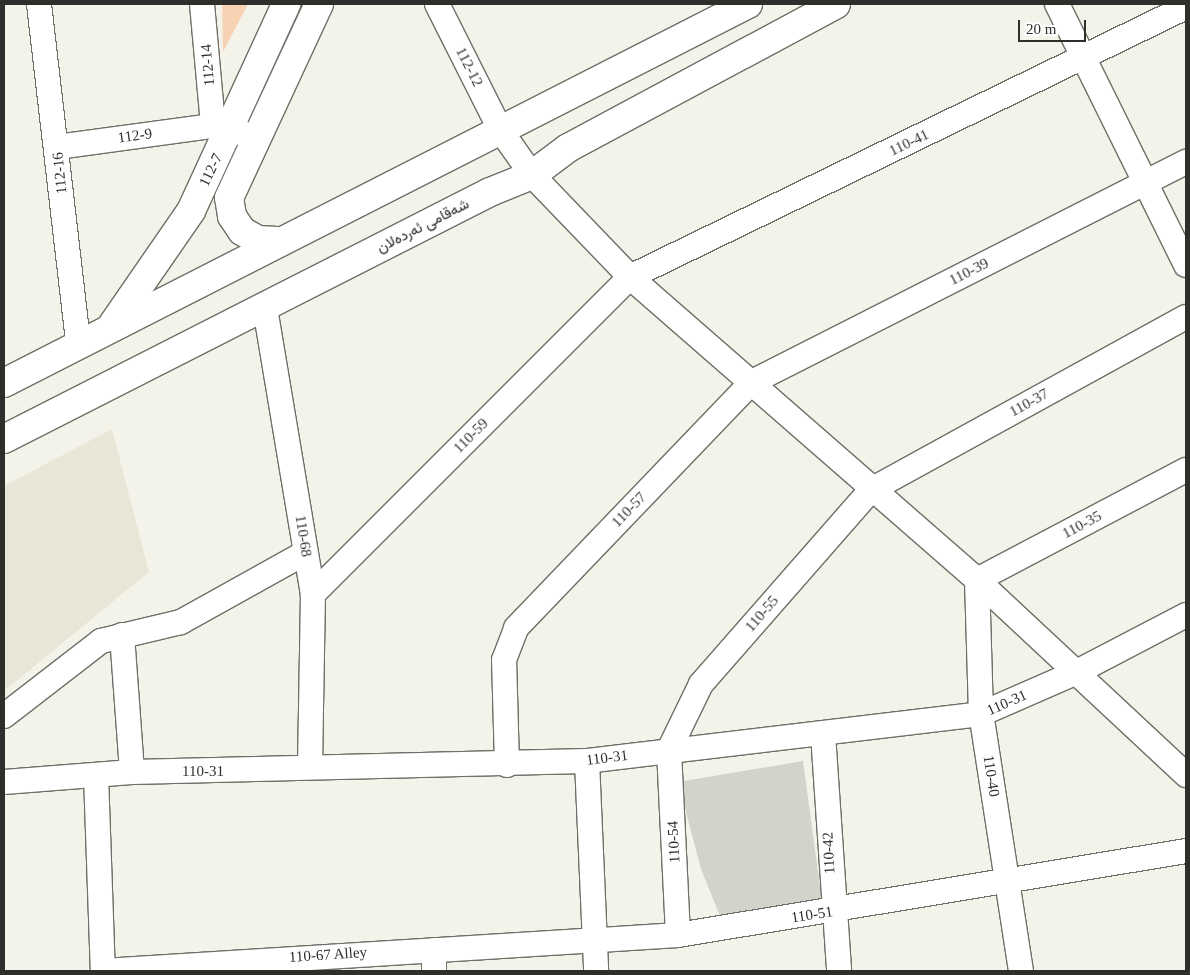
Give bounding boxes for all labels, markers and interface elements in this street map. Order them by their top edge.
scale bar [1020,10,1088,42]
text: 20 m [1026,21,1056,37]
street label: 112-14 [197,43,219,87]
street label: 112-12 [451,44,487,90]
street label: 112-9 [117,125,153,147]
street label: 110-41 [886,126,932,160]
street label: 112-16 [49,151,71,195]
street label: 112-7 [195,151,227,189]
street label: شەقامی ئەردەلان [374,195,472,257]
street label: 110-39 [946,254,992,290]
street label: 110-37 [1006,385,1052,421]
street label: 110-59 [450,415,492,457]
street label: 110-57 [608,489,650,531]
street label: 110-35 [1059,507,1105,543]
street label: 110-68 [291,514,315,558]
street label: 110-55 [741,592,783,636]
street label: 110-31 [984,686,1030,720]
street label: 110-31 [585,747,629,769]
street label: 110-40 [979,754,1003,798]
street label: 110-31 [182,763,224,781]
street label: 110-54 [664,821,684,863]
street label: 110-42 [819,832,839,874]
street label: 110-51 [790,903,834,927]
street label: 110-67 Alley [288,943,368,967]

